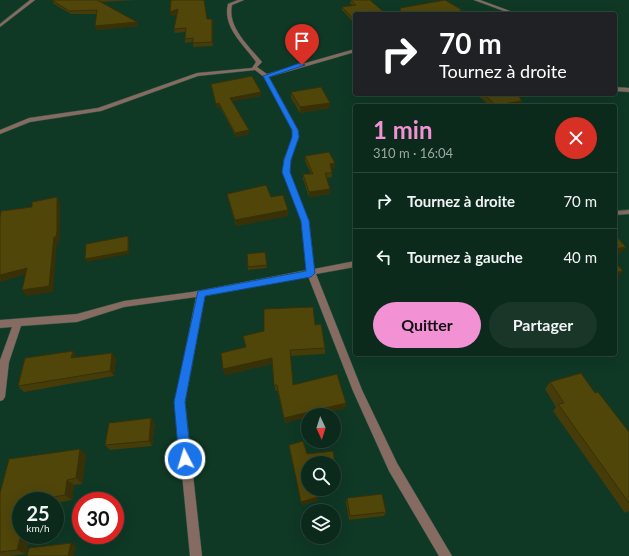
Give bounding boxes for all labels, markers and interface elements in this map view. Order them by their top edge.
pin [285,24,319,65]
text: 70 m [439,26,502,60]
icon: right [373,28,425,80]
icon: arrive [291,30,313,52]
text: Tournez à droite [439,60,567,82]
text: 1 min [373,115,433,144]
button: close [555,117,597,159]
text: 310 m · 16:04 [373,145,453,161]
icon: right [373,190,395,212]
text: Tournez à droite [407,192,515,210]
text: 70 m [563,192,597,210]
icon: left [373,246,395,268]
text: Tournez à gauche [407,248,523,266]
text: 40 m [563,248,597,266]
button: Quitter [373,302,481,348]
button: Partager [489,302,597,348]
north arrow [301,408,341,448]
map controls [301,408,341,544]
position arrow [164,438,206,480]
button: search [301,456,341,496]
speed limit sign: 30 [72,492,124,544]
text: 25 [26,501,50,525]
button: layers [301,504,341,544]
text: km/h [26,522,50,534]

